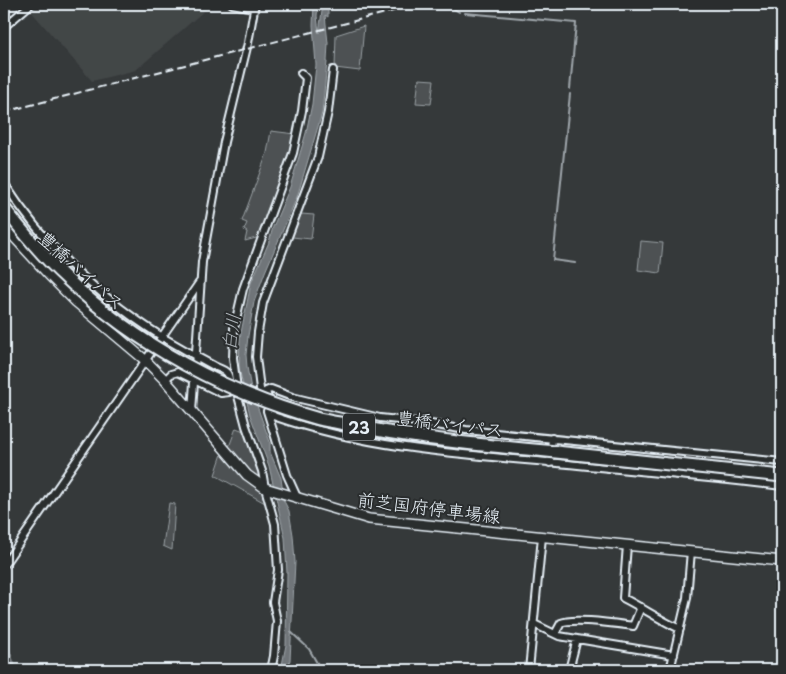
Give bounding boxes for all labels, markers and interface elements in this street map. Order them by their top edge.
street label: 豊橋バイパス [33,224,131,316]
water label: 白川 [214,311,246,353]
street label: 豊橋バイパス [395,403,505,443]
road number: 23 [343,414,375,441]
street label: 前芝国府停車場線 [356,485,502,529]

